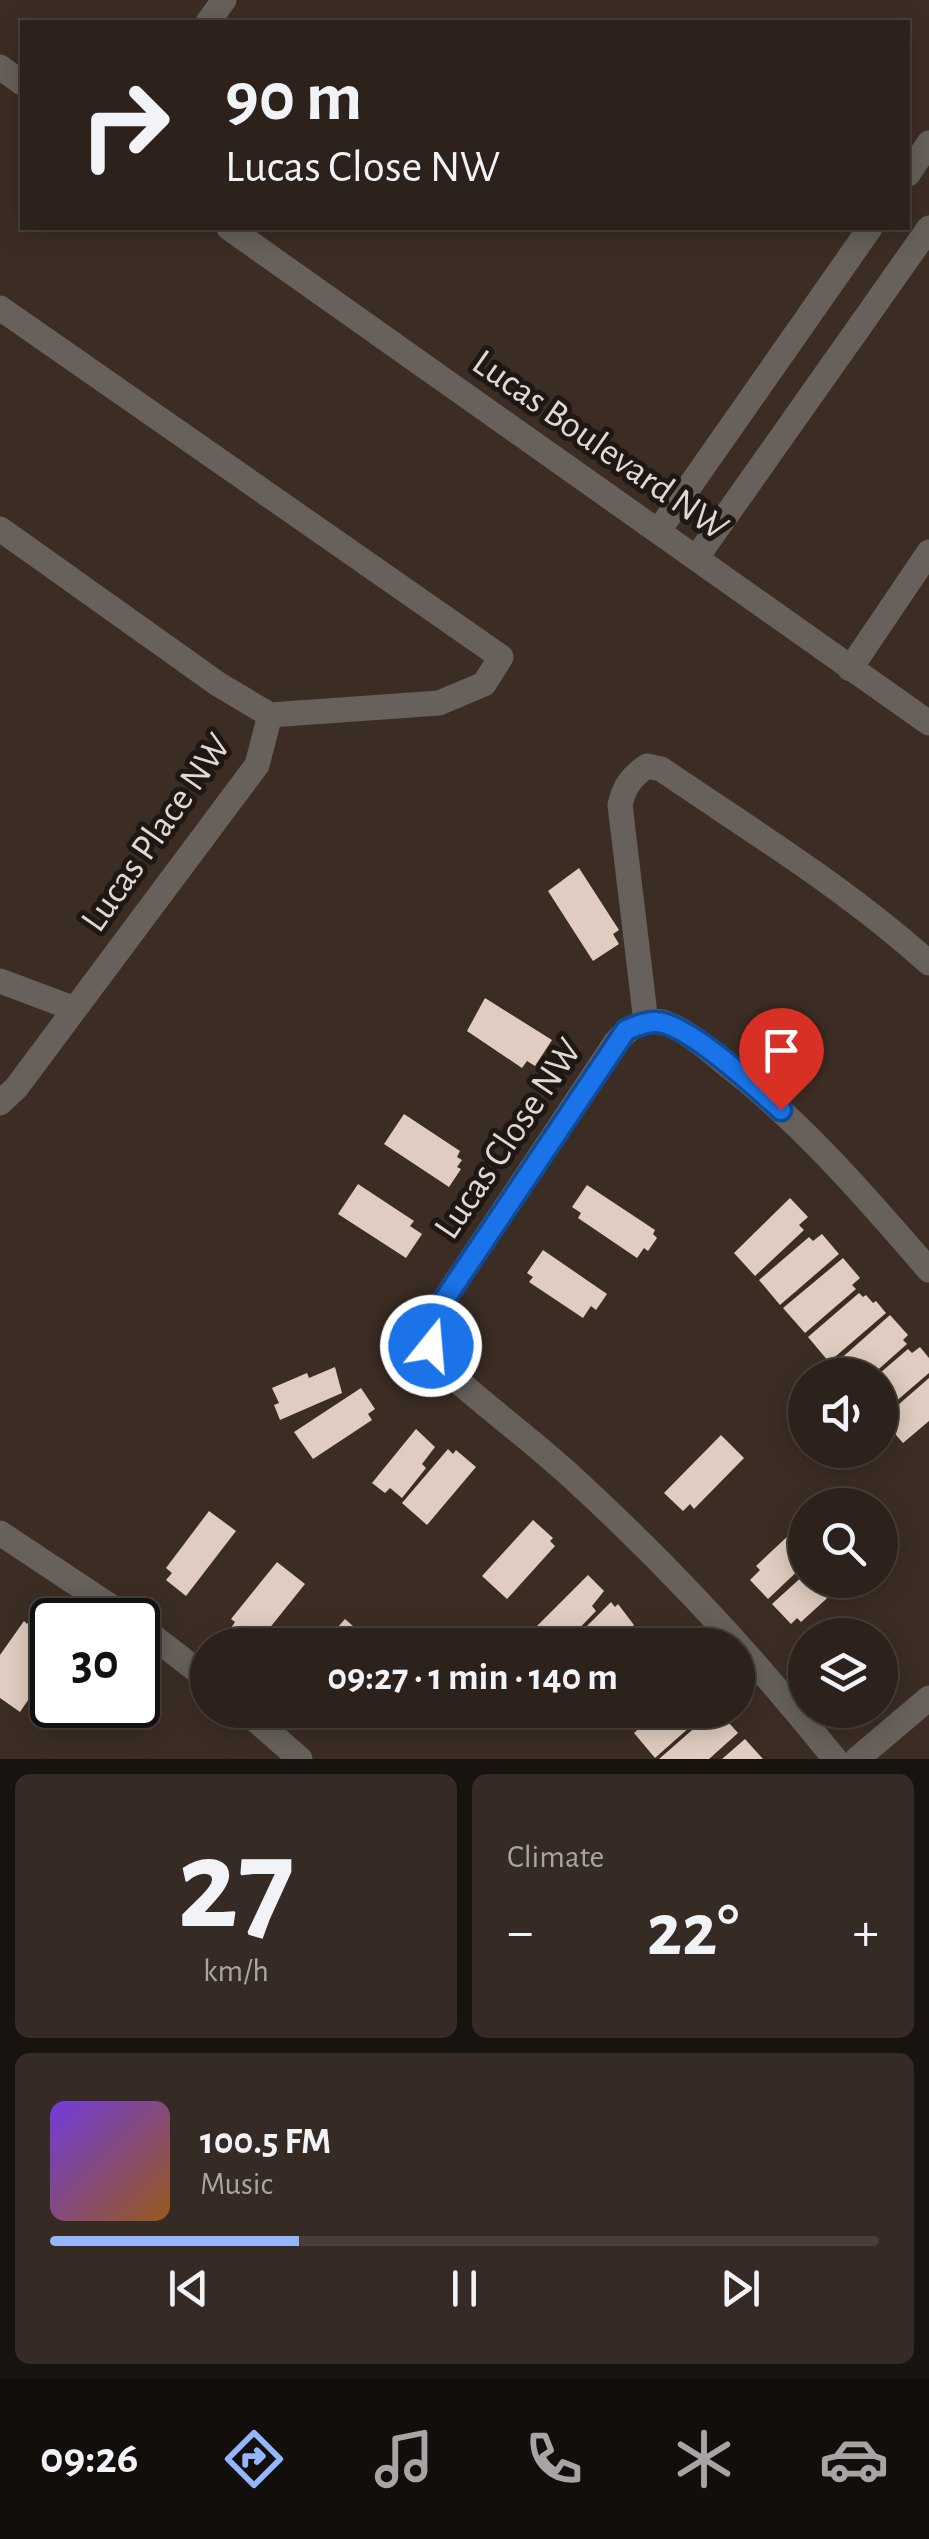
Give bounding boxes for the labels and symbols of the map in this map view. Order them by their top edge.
street label: Lucas Boulevard NW [465,343,735,548]
street label: Lucas Place NW [75,727,239,939]
pin [739,1008,824,1111]
street label: Lucas Close NW [428,1032,589,1246]
position arrow [379,1294,483,1398]
speed limit sign: 30 [30,1598,160,1728]

